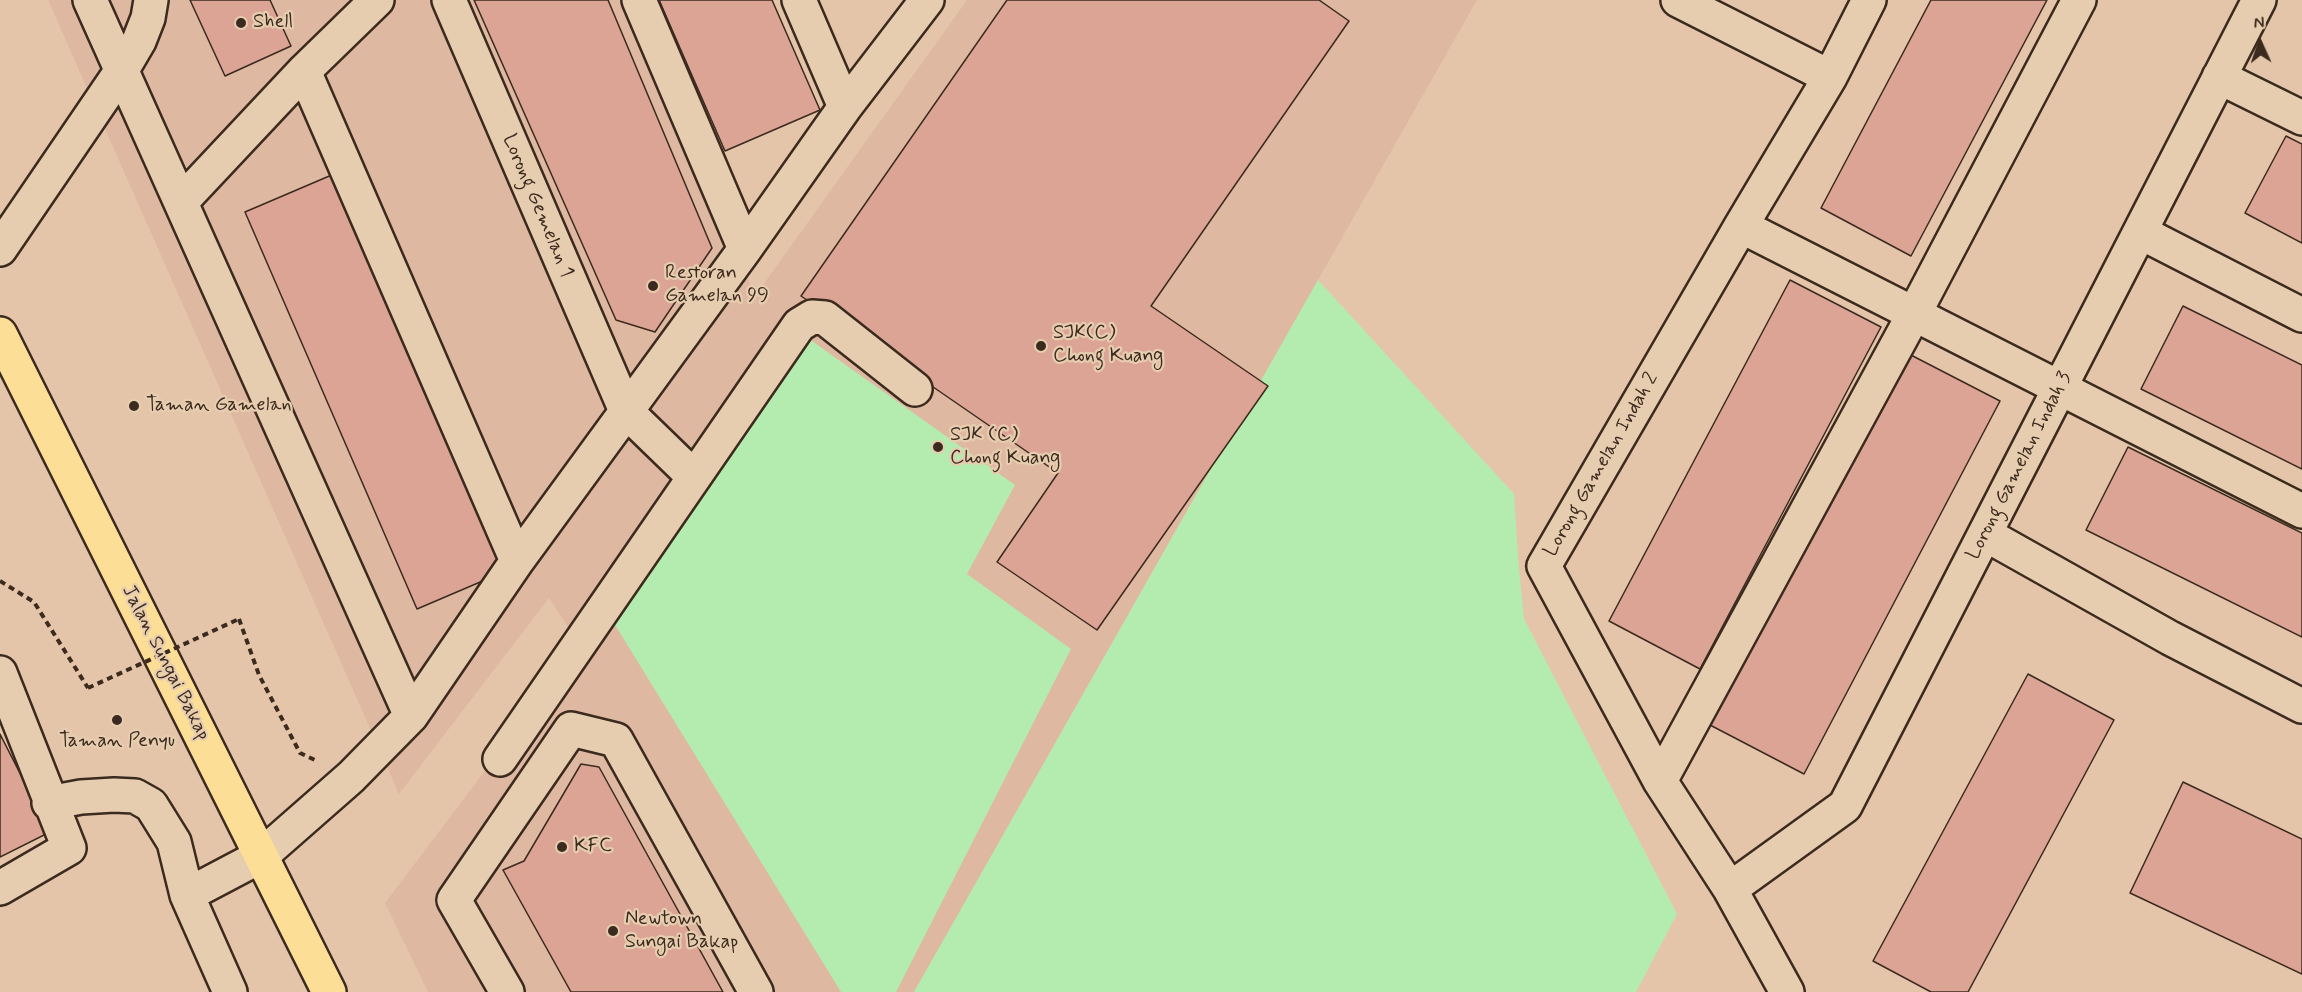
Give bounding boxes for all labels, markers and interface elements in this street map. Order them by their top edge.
place label: Shell [253,11,293,35]
north arrow [2230,12,2290,72]
text: N [2253,13,2265,34]
marker: Shell [234,16,248,30]
street label: Lorong Gemelan 1 [496,131,578,281]
place label: Restoran Gamelan 99 [665,262,769,309]
marker: Restoran Gamelan 99 [646,279,660,293]
place label: SJK(C) Chong Kuang [1053,322,1163,369]
marker: SJK(C) Chong Kuang [1034,339,1048,353]
street label: Lorong Gamelan Indah 3 [1962,368,2078,564]
street label: Lorong Gamelan Indah 2 [1539,369,1665,561]
place label: Taman Gamelan [146,394,292,418]
marker: Taman Gamelan [127,399,141,413]
place label: SJK (C) Chong Kuang [950,424,1060,471]
marker: SJK (C) Chong Kuang [931,440,945,454]
street label: Jalan Sungai Bakap [116,582,214,744]
marker: Taman Penyu [110,713,124,727]
place label: Taman Penyu [59,730,175,754]
place label: KFC [574,835,612,859]
marker: KFC [555,840,569,854]
place label: Newtown Sungai Bakap [625,908,738,955]
marker: Newtown Sungai Bakap [606,924,620,938]

